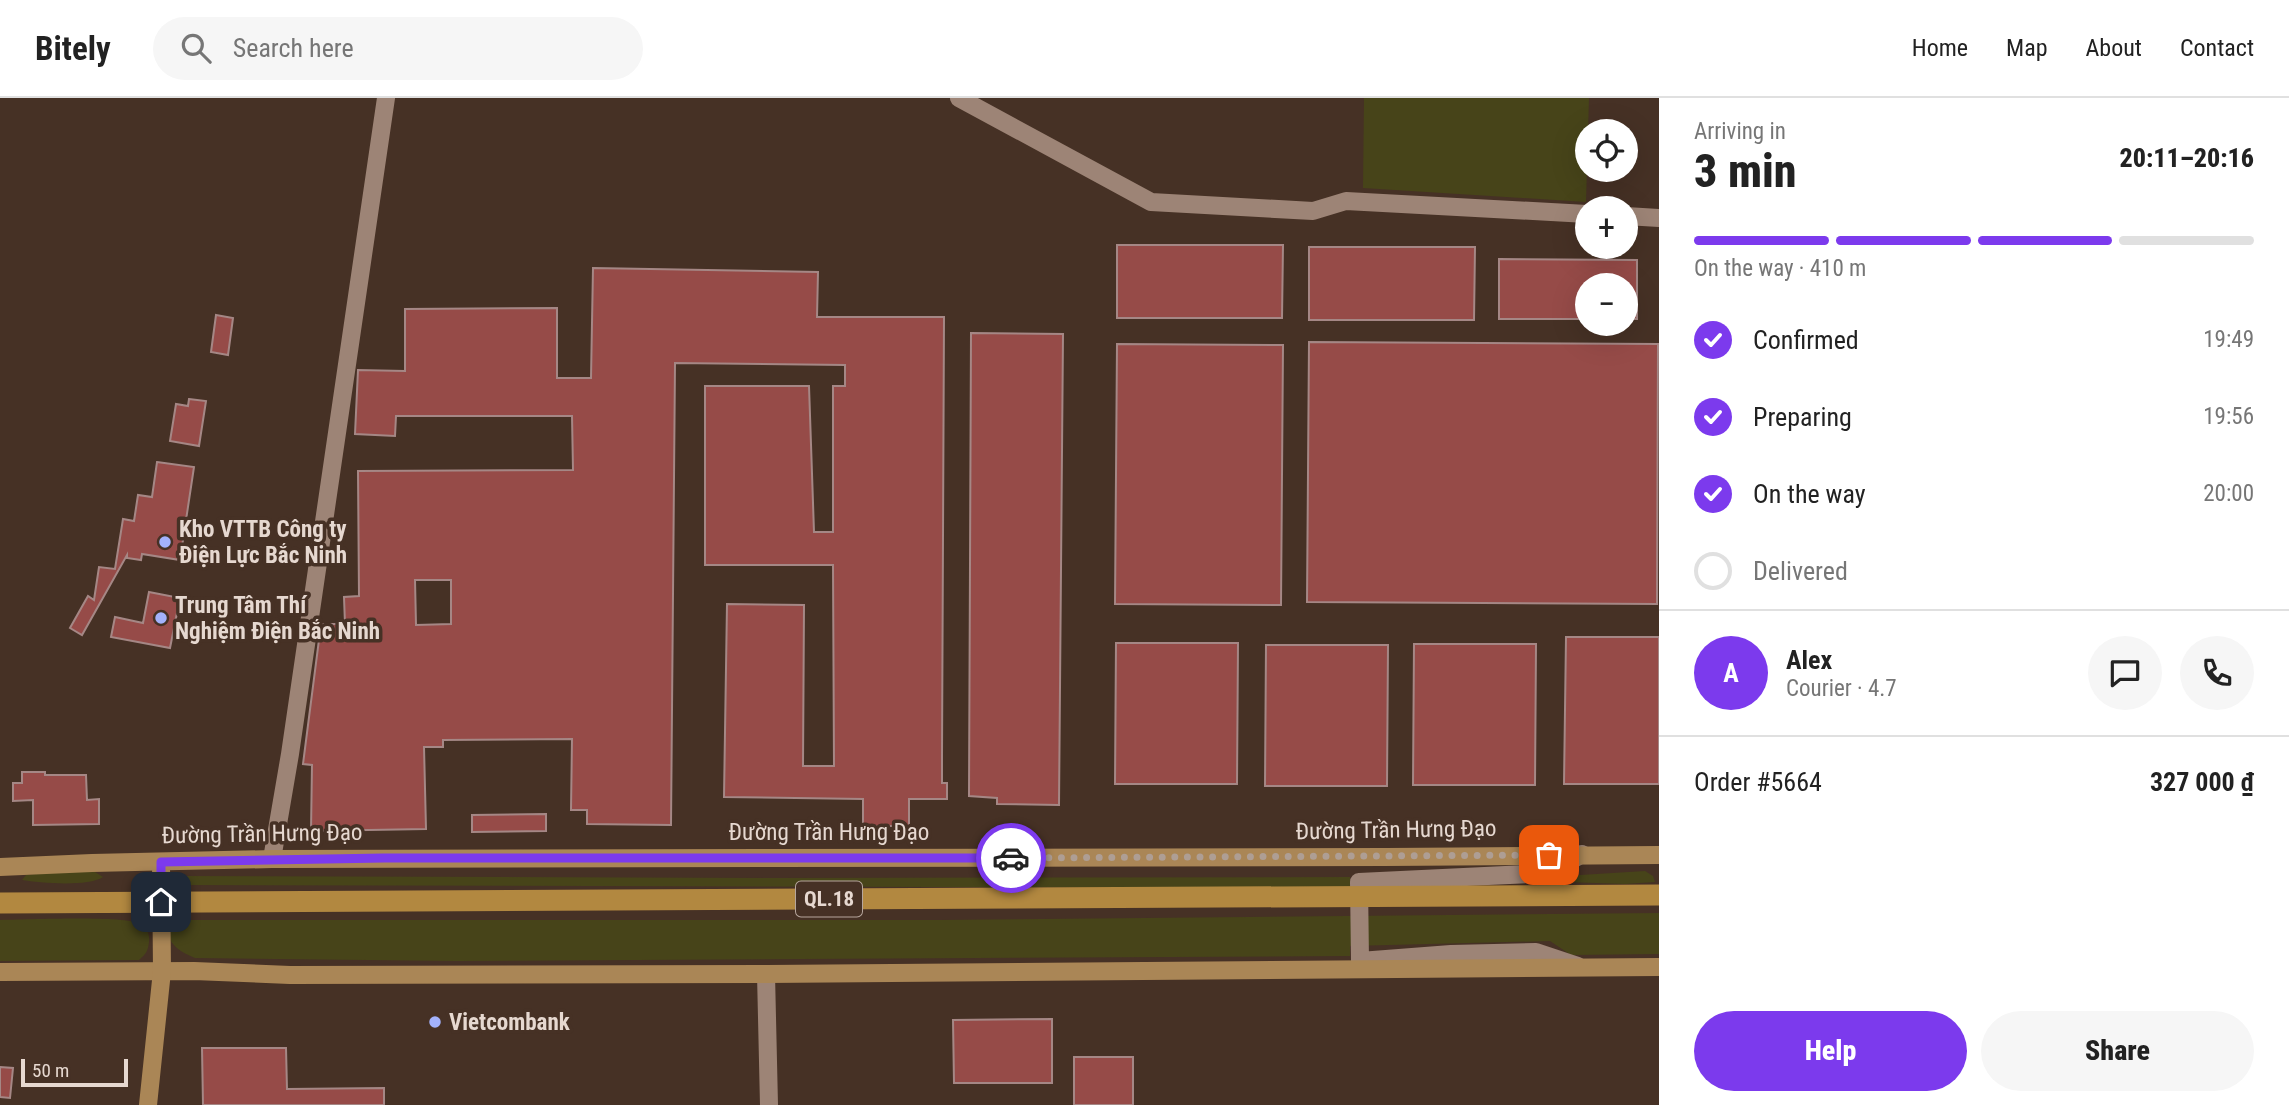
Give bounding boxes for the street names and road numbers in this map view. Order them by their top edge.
street label: Đường Trần Hưng Đạo [1295,815,1497,845]
street label: Đường Trần Hưng Đạo [161,819,363,849]
street label: Đường Trần Hưng Đạo [729,819,929,846]
road number: QL.18 [796,882,862,916]

